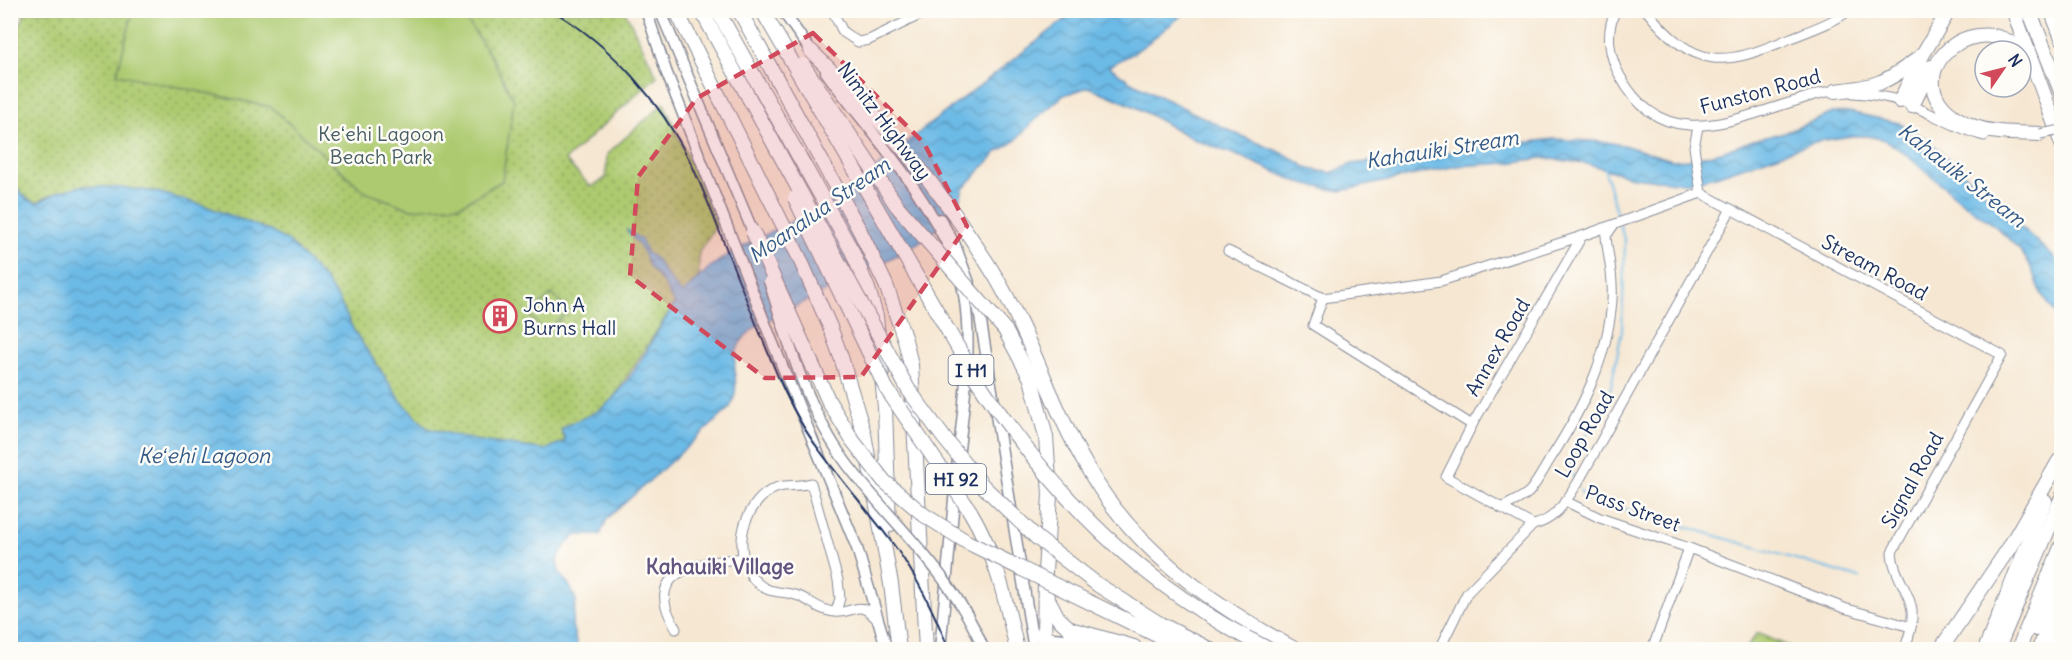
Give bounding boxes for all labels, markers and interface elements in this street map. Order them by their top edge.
north arrow [1973,39,2033,99]
text: N [2004,50,2027,71]
street label: Nimitz Highway [833,57,937,185]
street label: Funston Road [1697,63,1823,119]
water label: Kahauiki Stream [1893,117,2032,233]
park label: Keʻehi Lagoon Beach Park [318,121,444,169]
water label: Kahauiki Stream [1364,124,1521,174]
water label: Moanalua Stream [743,151,896,269]
street label: Stream Road [1818,229,1933,305]
place label: John A Burns Hall [523,292,616,340]
street label: Annex Road [1459,294,1535,400]
building icon: John A Burns Hall [482,298,518,334]
road number: I H1 [948,355,994,385]
street label: Loop Road [1549,386,1619,482]
street label: Signal Road [1875,427,1949,532]
water label: Keʻehi Lagoon [138,442,271,469]
road number: HI 92 [926,464,986,494]
street label: Pass Street [1582,479,1684,537]
district label: Kahauiki Village [646,553,794,580]

